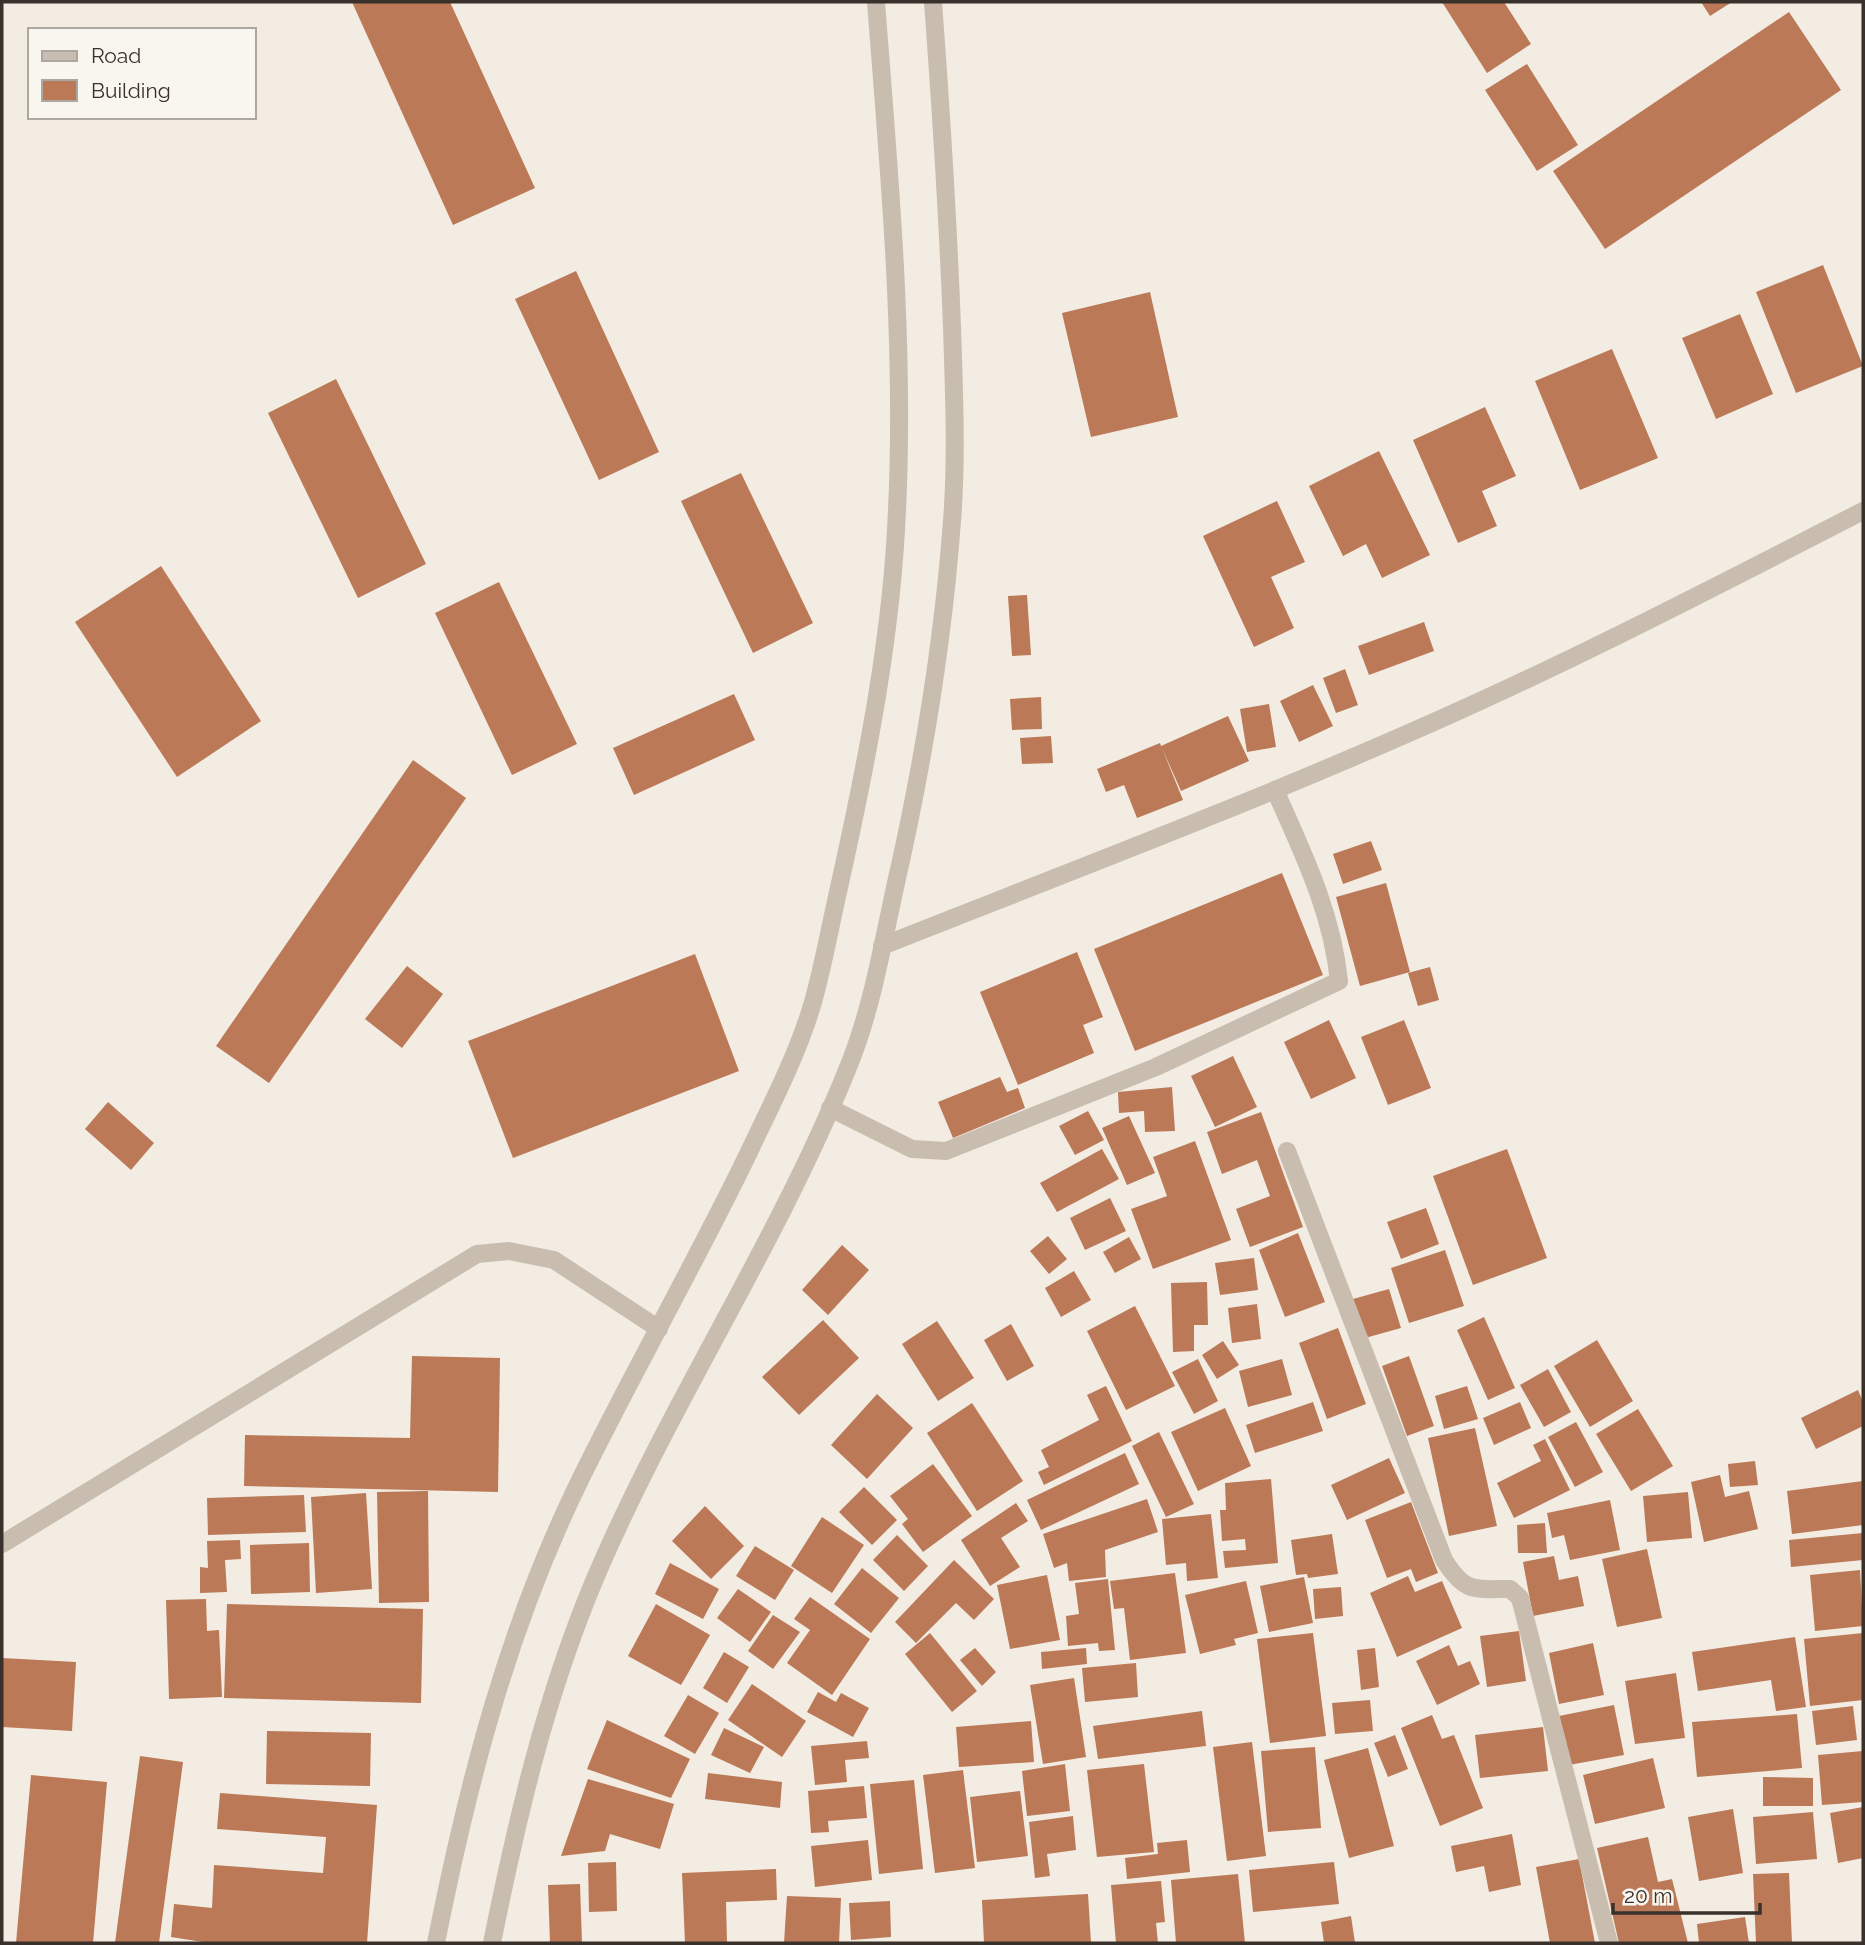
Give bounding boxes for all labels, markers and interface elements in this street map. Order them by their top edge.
legend [28,28,256,119]
text: Road [91,43,141,68]
text: Building [91,78,171,103]
scale bar [1613,1871,1760,1915]
text: 20 m [1624,1883,1672,1908]

